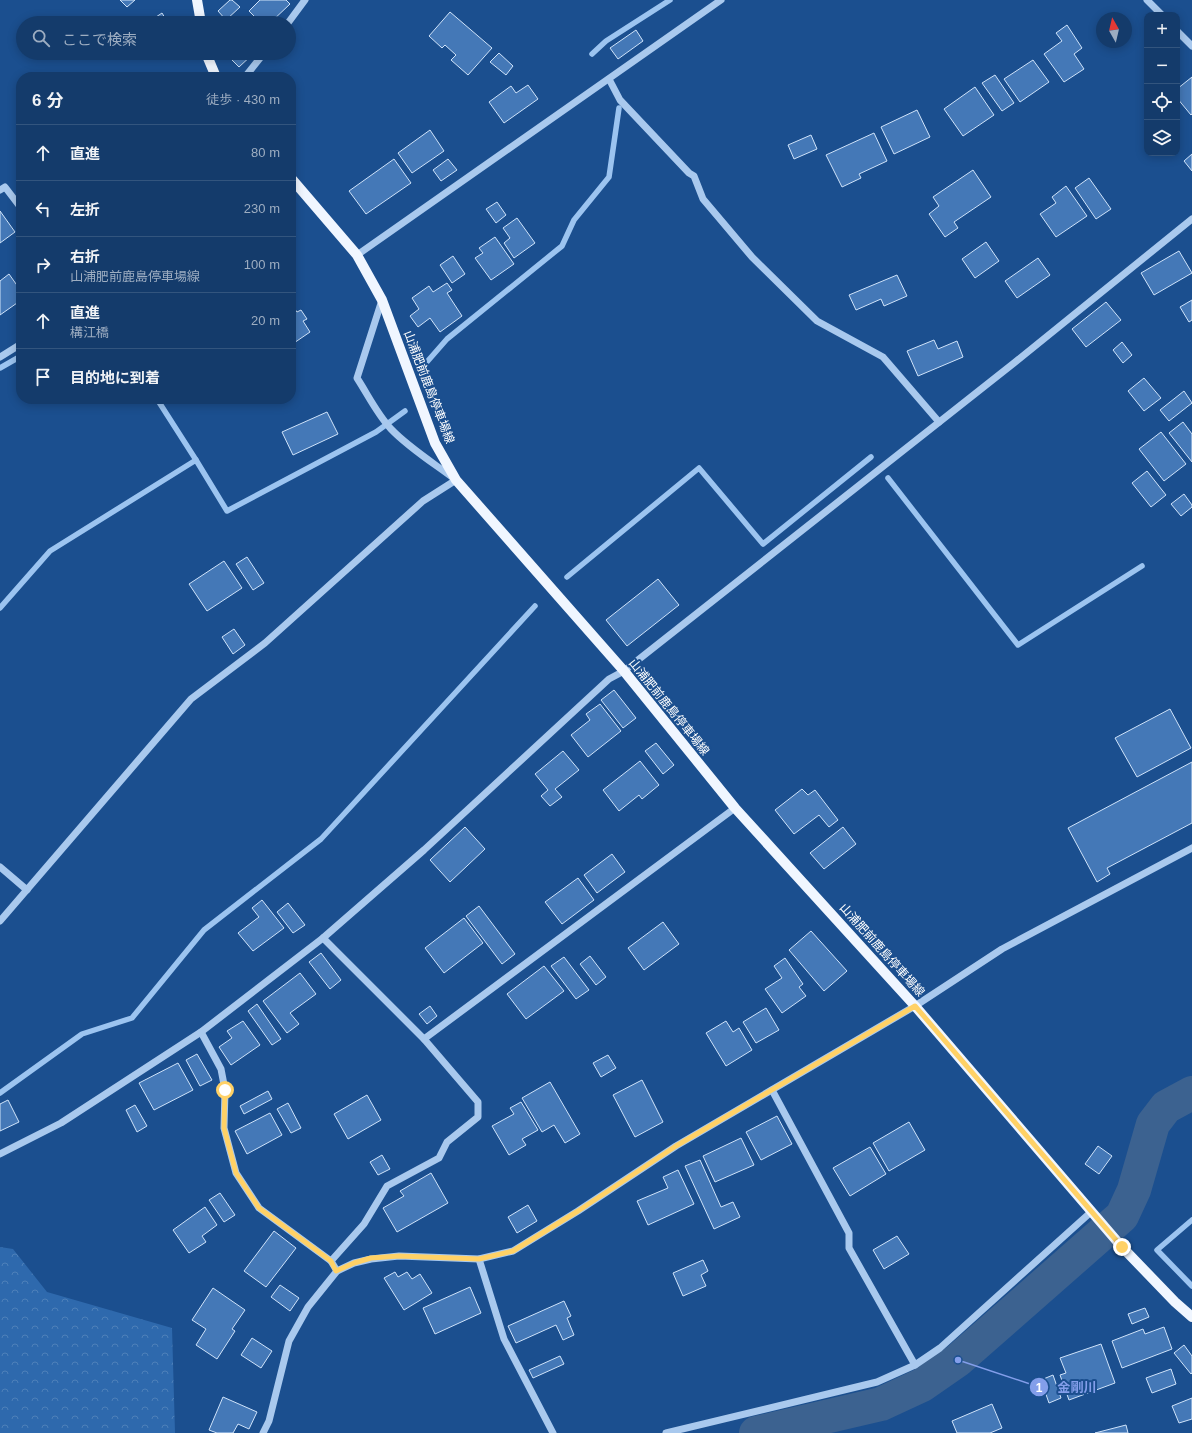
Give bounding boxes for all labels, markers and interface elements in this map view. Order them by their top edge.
north arrow [1096,12,1132,48]
map controls [1144,12,1180,156]
button: + [1144,12,1180,48]
search box [16,16,296,60]
icon: search [30,27,52,49]
text: ここで検索 [62,31,137,48]
button: − [1144,48,1180,84]
button: locate [1144,84,1180,120]
text: 6 分 [32,91,63,110]
text: 徒歩 · 430 m [206,92,280,107]
button: layers [1144,120,1180,156]
icon: ahead [32,142,54,164]
text: 直進 [70,145,100,162]
text: 80 m [251,145,280,160]
icon: left [32,198,54,220]
text: 左折 [70,201,100,218]
text: 230 m [244,201,280,216]
text: 右折 [70,248,100,265]
icon: right [32,254,54,276]
text: 100 m [244,257,280,272]
text: 山浦肥前鹿島停車場線 [70,269,200,284]
text: 直進 [70,304,100,321]
icon: ahead [32,310,54,332]
text: 20 m [251,313,280,328]
text: 構江橋 [70,325,109,340]
street label: 山浦肥前鹿島停車場線 [401,328,457,446]
icon: arrive [32,366,54,388]
text: 目的地に到着 [70,369,160,386]
street label: 山浦肥前鹿島停車場線 [626,656,712,758]
street label: 山浦肥前鹿島停車場線 [837,901,927,999]
route start [216,1081,234,1099]
route end [1113,1238,1131,1256]
callout: 金剛川 [1029,1375,1104,1400]
text: 金剛川 [1057,1380,1097,1395]
text: 1 [1036,1381,1043,1395]

